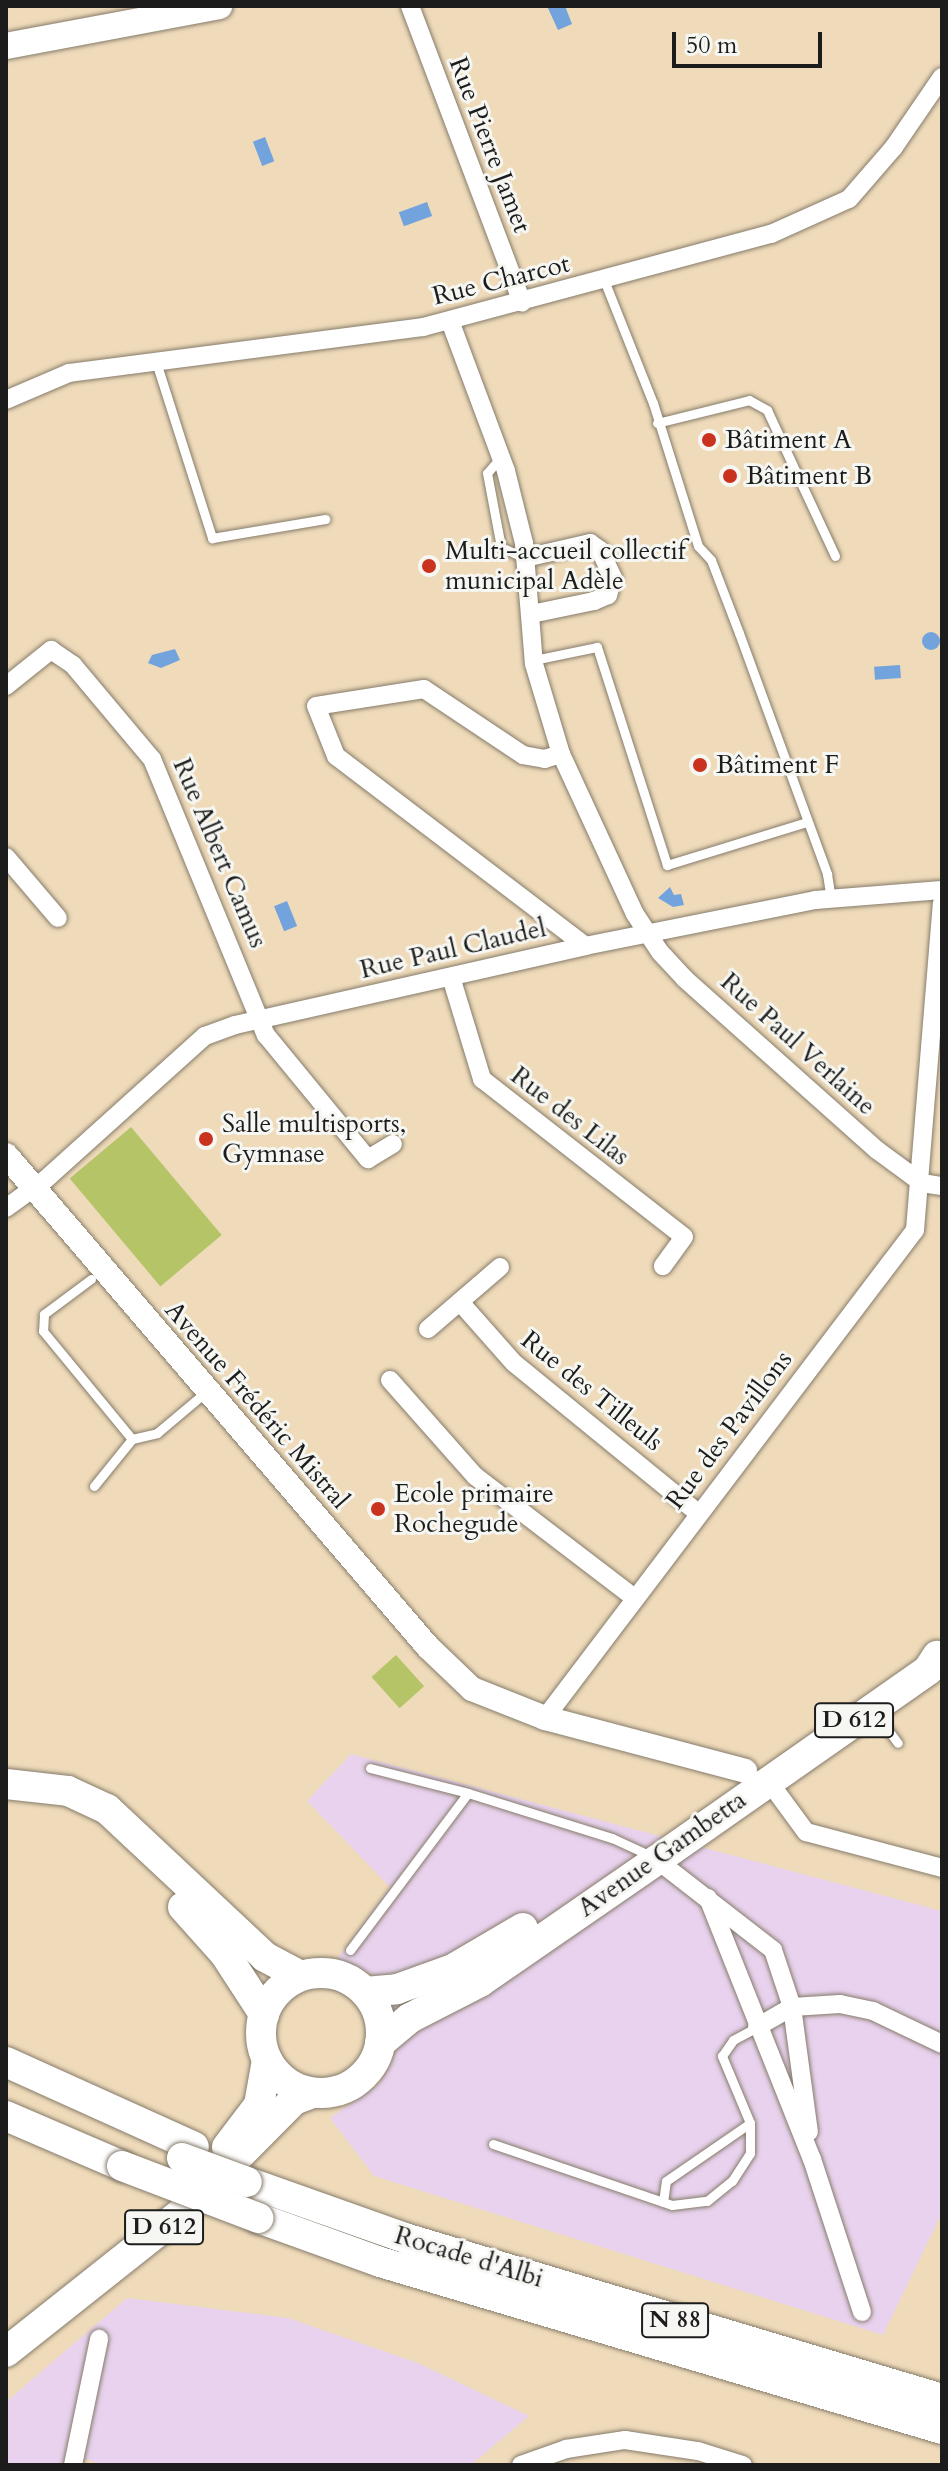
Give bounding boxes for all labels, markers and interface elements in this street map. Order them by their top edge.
scale bar [676,16,826,66]
text: 50 m [686,29,737,62]
street label: Rue Pierre Jamet [442,53,538,237]
street label: Rue Charcot [429,248,573,312]
place label: Bâtiment A [725,424,852,456]
marker: Bâtiment A [700,431,718,449]
place label: Bâtiment B [746,460,872,492]
marker: Bâtiment B [721,467,739,485]
place label: Multi-accueil collectif municipal Adèle [445,535,686,596]
marker: Multi-accueil collectif municipal Adèle [420,557,438,575]
place label: Bâtiment F [716,749,839,781]
street label: Rue Albert Camus [166,754,274,952]
marker: Bâtiment F [691,756,709,774]
street label: Rue Paul Claudel [357,912,549,986]
street label: Rue Paul Verlaine [714,966,882,1122]
street label: Rue des Lilas [504,1060,636,1172]
place label: Salle multisports, Gymnase [222,1108,406,1170]
marker: Salle multisports, Gymnase [197,1130,215,1148]
street label: Avenue Frédéric Mistral [158,1295,356,1515]
street label: Rue des Tilleuls [515,1324,669,1458]
street label: Rue des Pavillons [659,1345,799,1515]
place label: Ecole primaire Rochegude [394,1478,554,1540]
marker: Ecole primaire Rochegude [369,1500,387,1518]
road number: D 612 [814,1700,894,1740]
street label: Avenue Gambetta [572,1784,752,1924]
road number: D 612 [124,2207,204,2247]
street label: Rocade d'Albi [391,2220,547,2294]
road number: N 88 [641,2300,709,2340]

